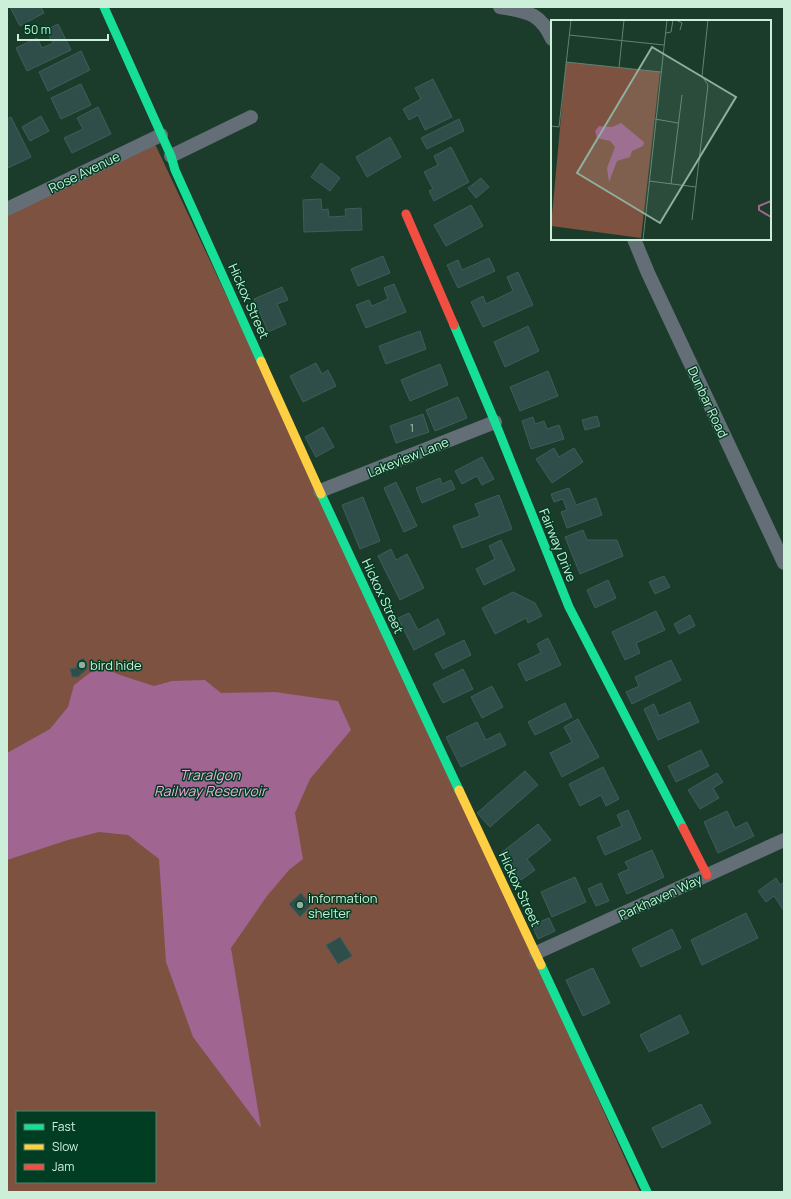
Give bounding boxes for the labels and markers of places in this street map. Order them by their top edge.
place label: bird hide [90,656,142,674]
marker: bird hide [77,660,87,670]
place label: information shelter [308,889,377,922]
marker: information shelter [295,900,305,910]

